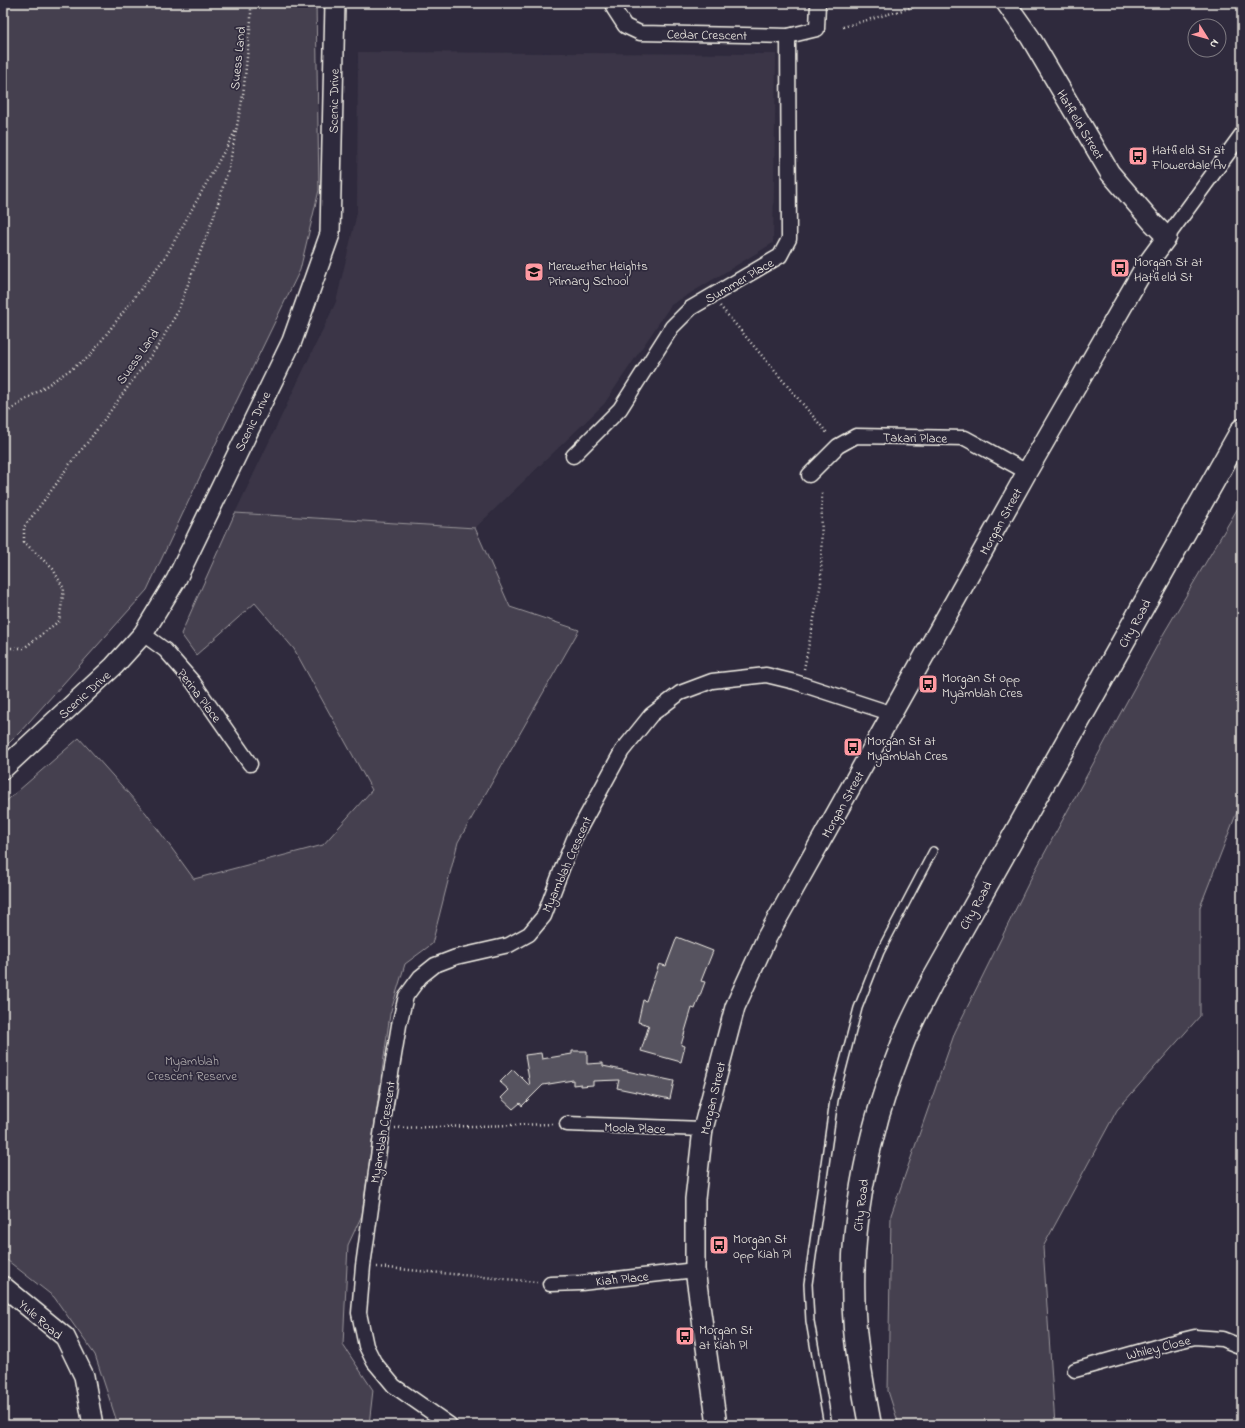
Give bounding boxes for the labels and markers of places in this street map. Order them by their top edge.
place label: Hatfield St at Flowerdale Av [1151,141,1227,175]
bus stop icon: Hatfield St at Flowerdale Av [1127,145,1149,167]
place label: Morgan St at Hatfield St [1134,253,1203,287]
place label: Merewether Heights Primary School [548,257,648,292]
bus stop icon: Morgan St at Hatfield St [1109,257,1131,279]
school or university icon: Merewether Heights Primary School [523,261,545,283]
place label: Morgan St opp Myamblah Cres [942,669,1023,704]
bus stop icon: Morgan St opp Myamblah Cres [917,673,939,695]
place label: Morgan St at Myamblah Cres [867,732,948,767]
bus stop icon: Morgan St at Myamblah Cres [842,736,864,758]
place label: Morgan St opp Kiah Pl [733,1230,791,1264]
bus stop icon: Morgan St opp Kiah Pl [708,1234,730,1256]
place label: Morgan St at Kiah Pl [699,1321,754,1355]
bus stop icon: Morgan St at Kiah Pl [674,1325,696,1347]

